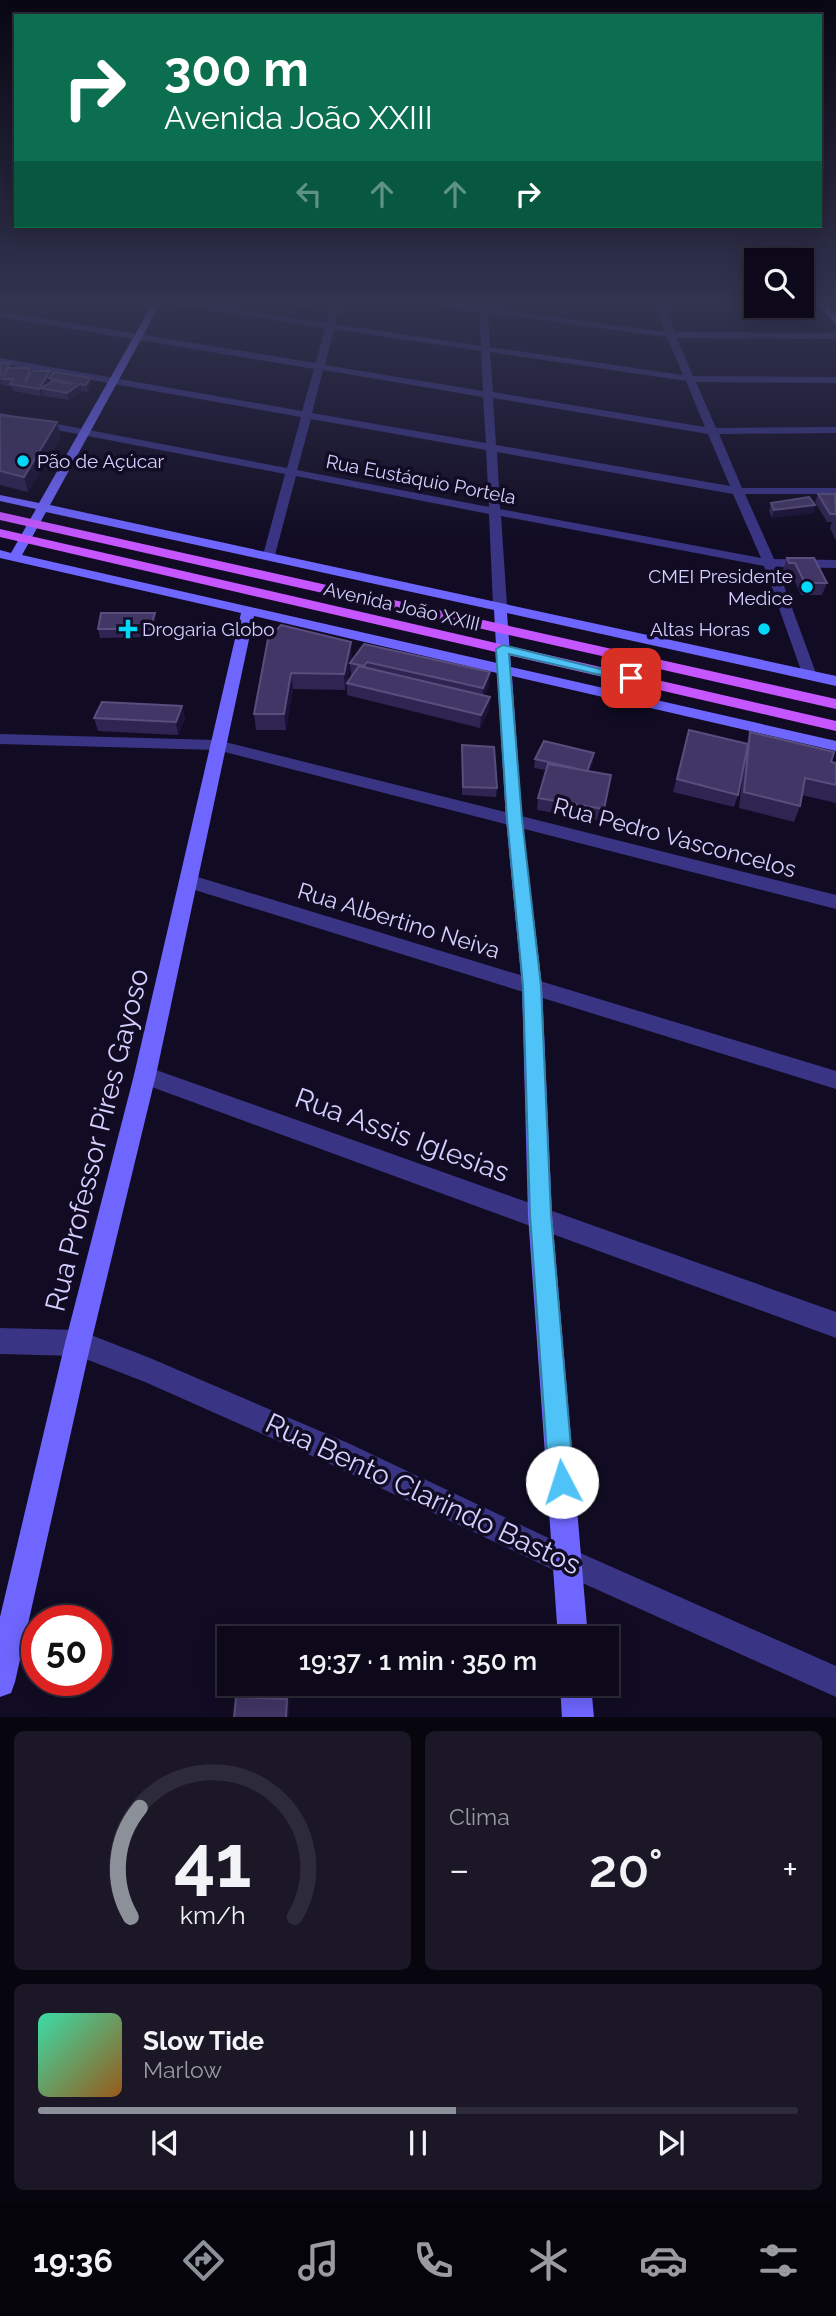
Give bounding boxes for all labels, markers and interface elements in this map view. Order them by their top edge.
text: 300 m [164,40,309,97]
icon: right [49,42,140,133]
text: Avenida João XXIII [164,99,433,136]
icon: left [290,175,328,213]
icon: ahead [363,175,401,213]
icon: ahead [436,175,474,213]
icon: right [509,175,547,213]
map controls [744,248,814,318]
button: search [744,248,814,318]
place label: Pão de Açúcar [37,450,164,472]
street label: Rua Eustáquio Portela [324,450,518,508]
marker: Pão de Açúcar [15,453,31,469]
place label: CMEI Presidente Medice [648,565,793,609]
street label: Avenida João XXIII [322,577,482,635]
marker: CMEI Presidente Medice [799,579,815,595]
place label: Drogaria Globo [142,618,274,640]
place label: Altas Horas [650,618,750,640]
marker: Drogaria Globo [120,621,136,637]
marker: Altas Horas [756,621,772,637]
pin [601,648,661,708]
icon: arrive [612,659,650,697]
street label: Rua Pedro Vasconcelos [551,792,799,882]
street label: Rua Albertino Neiva [295,876,503,964]
street label: Rua Professor Pires Gayoso [38,965,156,1315]
street label: Rua Assis Iglesias [291,1081,513,1189]
street label: Rua Bento Clarindo Bastos [260,1406,586,1582]
position arrow [525,1445,599,1519]
speed limit sign: 50 [21,1605,112,1696]
text: 19:37 · 1 min · 350 m [299,1646,537,1676]
text: Clima [449,1803,510,1830]
text: 41 [174,1819,251,1904]
text: 20° [589,1838,663,1899]
text: − [449,1847,469,1892]
text: + [782,1847,798,1892]
text: km/h [180,1899,245,1929]
text: Slow Tide [143,2026,264,2056]
text: Marlow [143,2056,222,2083]
icon: previous [146,2124,184,2162]
icon: pause [399,2124,437,2162]
icon: next [652,2124,690,2162]
icon: directions [179,2236,228,2285]
icon: music [294,2236,343,2285]
icon: phone [409,2236,458,2285]
icon: climate [524,2236,573,2285]
icon: car [639,2236,688,2285]
icon: filters [754,2236,803,2285]
text: 19:36 [33,2242,113,2279]

